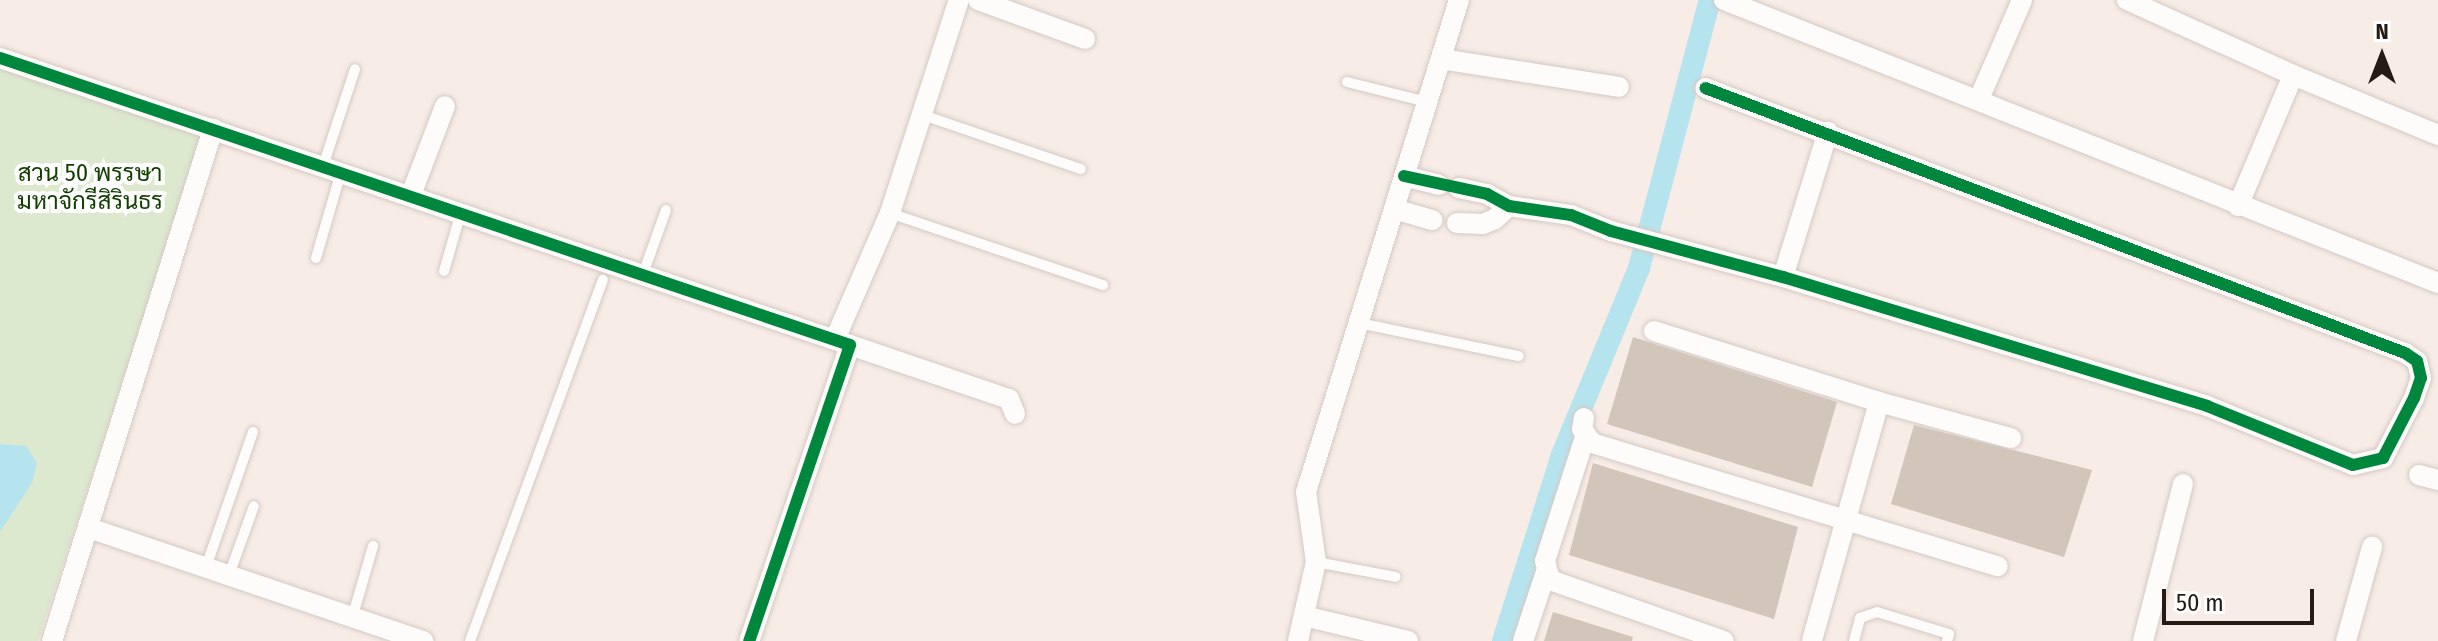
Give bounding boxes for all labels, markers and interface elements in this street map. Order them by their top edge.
north arrow [2342,16,2422,96]
text: N [2375,18,2389,45]
park label: สวน 50 พรรษา มหาจักรีสิรินธร [17,160,163,216]
scale bar [2166,573,2318,623]
text: 50 m [2176,589,2224,617]

